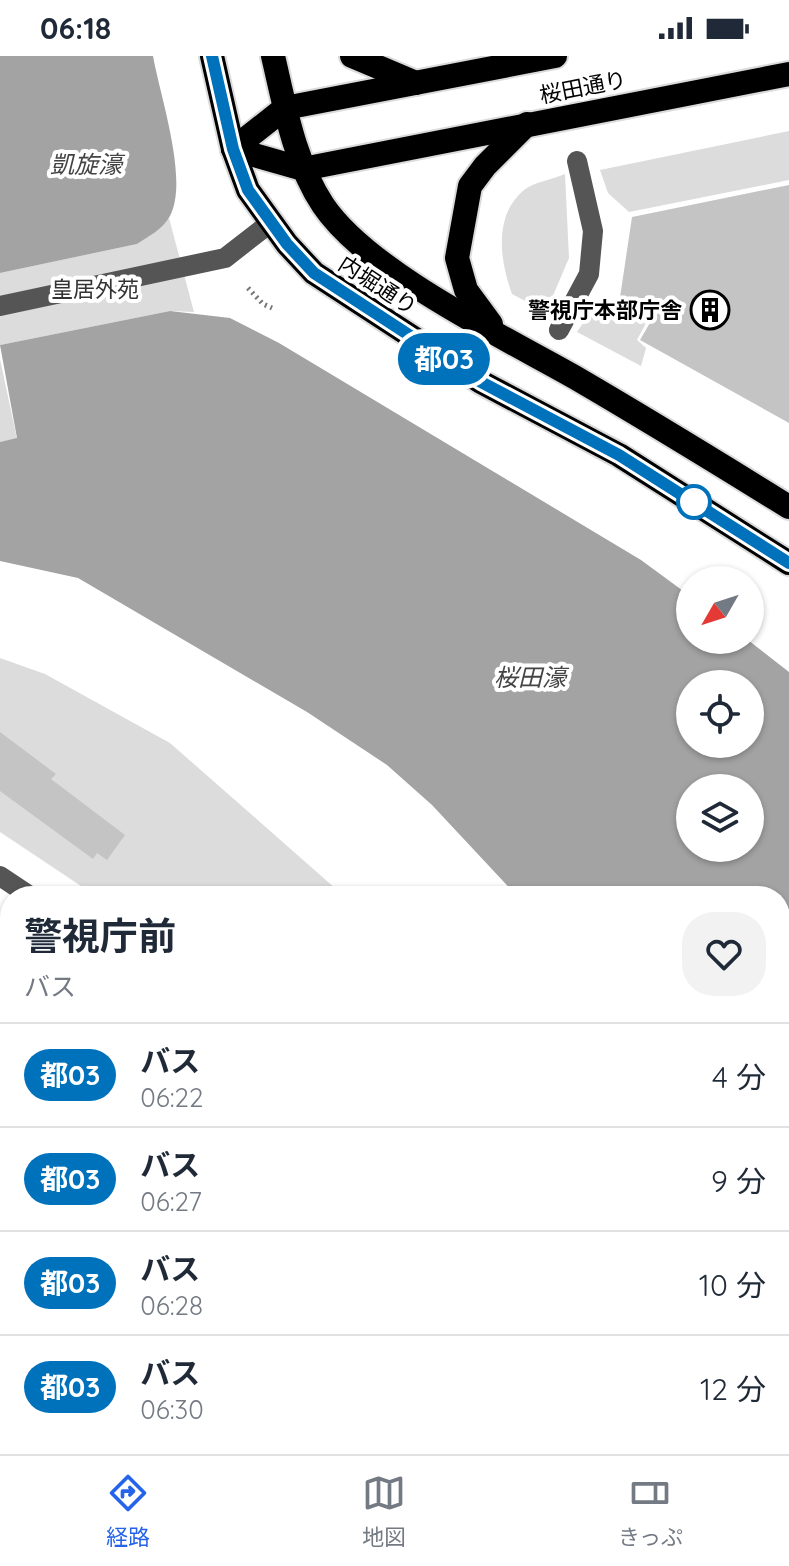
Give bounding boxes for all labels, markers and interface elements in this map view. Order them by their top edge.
text: 06:18 [40,9,111,47]
street label: 桜田通り [537,65,629,109]
water label: 凱旋濠 [50,149,126,179]
street label: 内堀通り [333,249,423,321]
park label: 皇居外苑 [51,275,139,303]
building icon: 警視庁本部庁舎 [689,289,731,331]
place label: 警視庁本部庁舎 [528,296,682,324]
line badge: 都03 [398,333,490,385]
text: 都03 [414,341,474,376]
unlabelled marker [677,485,711,519]
north arrow [676,566,764,654]
map controls [676,566,764,862]
water label: 桜田濠 [494,662,570,692]
button: locate [676,670,764,758]
button: layers [676,774,764,862]
text: 警視庁前 [24,912,176,960]
button: heart [682,912,766,996]
text: バス [24,970,76,1003]
text: バス [140,1042,200,1080]
text: 都03 [40,1057,100,1092]
text: 4 分 [712,1058,766,1096]
text: 06:22 [140,1081,203,1114]
text: バス [140,1146,200,1184]
text: 都03 [40,1161,100,1196]
text: 9 分 [711,1162,766,1200]
text: 06:27 [140,1185,202,1218]
text: バス [140,1250,200,1288]
text: 都03 [40,1265,100,1300]
text: 10 分 [699,1266,766,1304]
text: 06:28 [140,1289,203,1322]
text: バス [140,1354,200,1392]
text: 都03 [40,1369,100,1404]
text: 12 分 [700,1370,766,1408]
text: 06:30 [140,1393,204,1426]
tab: 経路 [106,1471,150,1551]
tab: 地図 [362,1471,406,1551]
tab: きっぷ [618,1471,683,1551]

